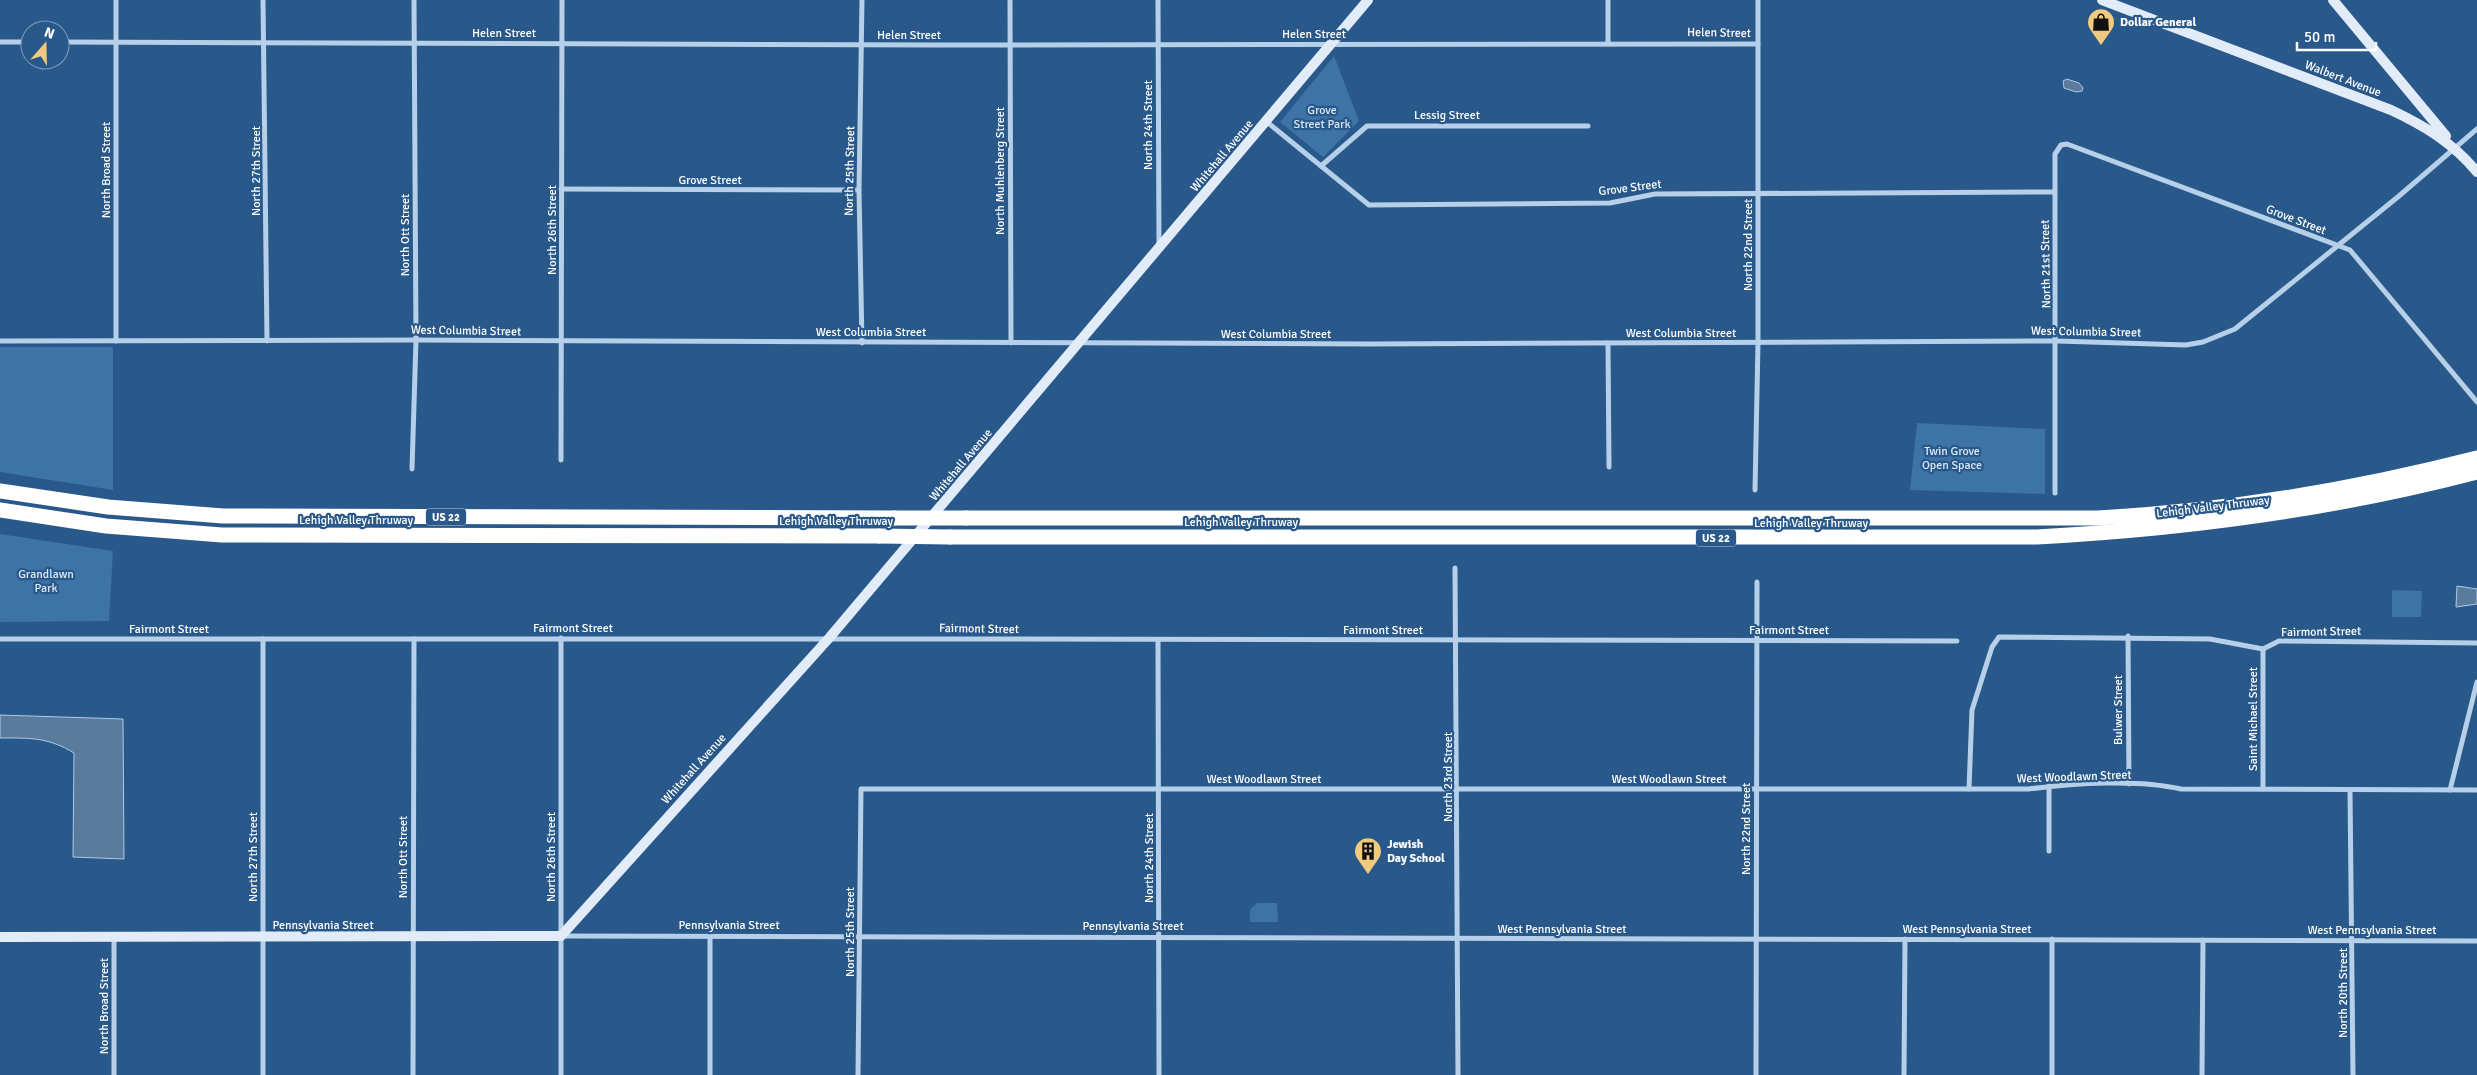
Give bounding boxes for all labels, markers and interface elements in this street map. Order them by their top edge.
shop icon: Dollar General [2086,7,2116,46]
place label: Dollar General [2120,15,2196,30]
north arrow [20,20,70,70]
scale bar [2297,20,2376,52]
text: N [42,24,57,43]
street label: Helen Street [1687,25,1751,41]
street label: Helen Street [472,26,536,41]
street label: Helen Street [1282,27,1346,42]
street label: Helen Street [877,28,941,43]
text: 50 m [2304,28,2335,46]
street label: Walbert Avenue [2303,58,2383,100]
street label: North 24th Street [1141,80,1156,170]
park label: Grove Street Park [1294,103,1350,132]
street label: North Muhlenberg Street [993,107,1008,235]
street label: Lessig Street [1414,108,1480,123]
street label: Whitehall Avenue [1187,117,1257,195]
street label: North Broad Street [99,122,114,218]
street label: North 27th Street [249,126,264,216]
street label: North 25th Street [842,126,858,216]
street label: Grove Street [678,173,742,188]
street label: Grove Street [1598,177,1662,199]
street label: North 26th Street [545,185,560,275]
street label: North Ott Street [398,194,413,276]
street label: North 22nd Street [1741,199,1756,291]
street label: Grove Street [2264,202,2328,238]
street label: North 21st Street [2038,220,2054,308]
street label: West Columbia Street [411,323,521,339]
street label: West Columbia Street [2031,324,2141,340]
street label: West Columbia Street [816,325,926,340]
street label: West Columbia Street [1626,326,1736,341]
street label: West Columbia Street [1221,327,1331,342]
street label: Whitehall Avenue [926,426,996,504]
park label: Twin Grove Open Space [1922,444,1982,473]
street label: Lehigh Valley Thruway [2155,493,2271,521]
road number: US 22 [426,508,466,526]
street label: Lehigh Valley Thruway [299,513,413,528]
street label: Lehigh Valley Thruway [779,514,893,529]
street label: Lehigh Valley Thruway [1184,515,1298,530]
street label: Lehigh Valley Thruway [1754,516,1868,531]
road number: US 22 [1696,530,1736,546]
park label: Grandlawn Park [18,567,74,596]
street label: Fairmont Street [533,621,613,636]
street label: Fairmont Street [939,621,1019,637]
street label: Fairmont Street [129,622,209,637]
street label: Fairmont Street [1343,623,1423,638]
street label: Fairmont Street [1749,623,1829,638]
street label: Fairmont Street [2281,624,2361,640]
street label: Saint Michael Street [2246,667,2261,771]
street label: Bulwer Street [2111,675,2126,745]
street label: Whitehall Avenue [658,731,730,807]
street label: North 23rd Street [1441,732,1456,822]
street label: West Woodlawn Street [2016,767,2132,787]
street label: West Woodlawn Street [1206,772,1322,787]
street label: West Woodlawn Street [1611,772,1727,787]
street label: North 22nd Street [1739,783,1754,875]
street label: North 27th Street [246,812,261,902]
street label: North 26th Street [544,812,559,902]
street label: North 24th Street [1142,813,1157,903]
street label: North Ott Street [396,816,411,898]
building icon: Jewish Day School [1353,836,1383,875]
place label: Jewish Day School [1387,837,1445,866]
street label: North 25th Street [843,887,858,977]
street label: Pennsylvania Street [272,918,374,933]
street label: Pennsylvania Street [678,918,780,933]
street label: Pennsylvania Street [1082,919,1184,934]
street label: West Pennsylvania Street [1498,922,1626,937]
street label: West Pennsylvania Street [1903,922,2031,937]
street label: West Pennsylvania Street [2308,923,2436,938]
street label: North 20th Street [2336,948,2351,1038]
street label: North Broad Street [97,958,112,1054]

